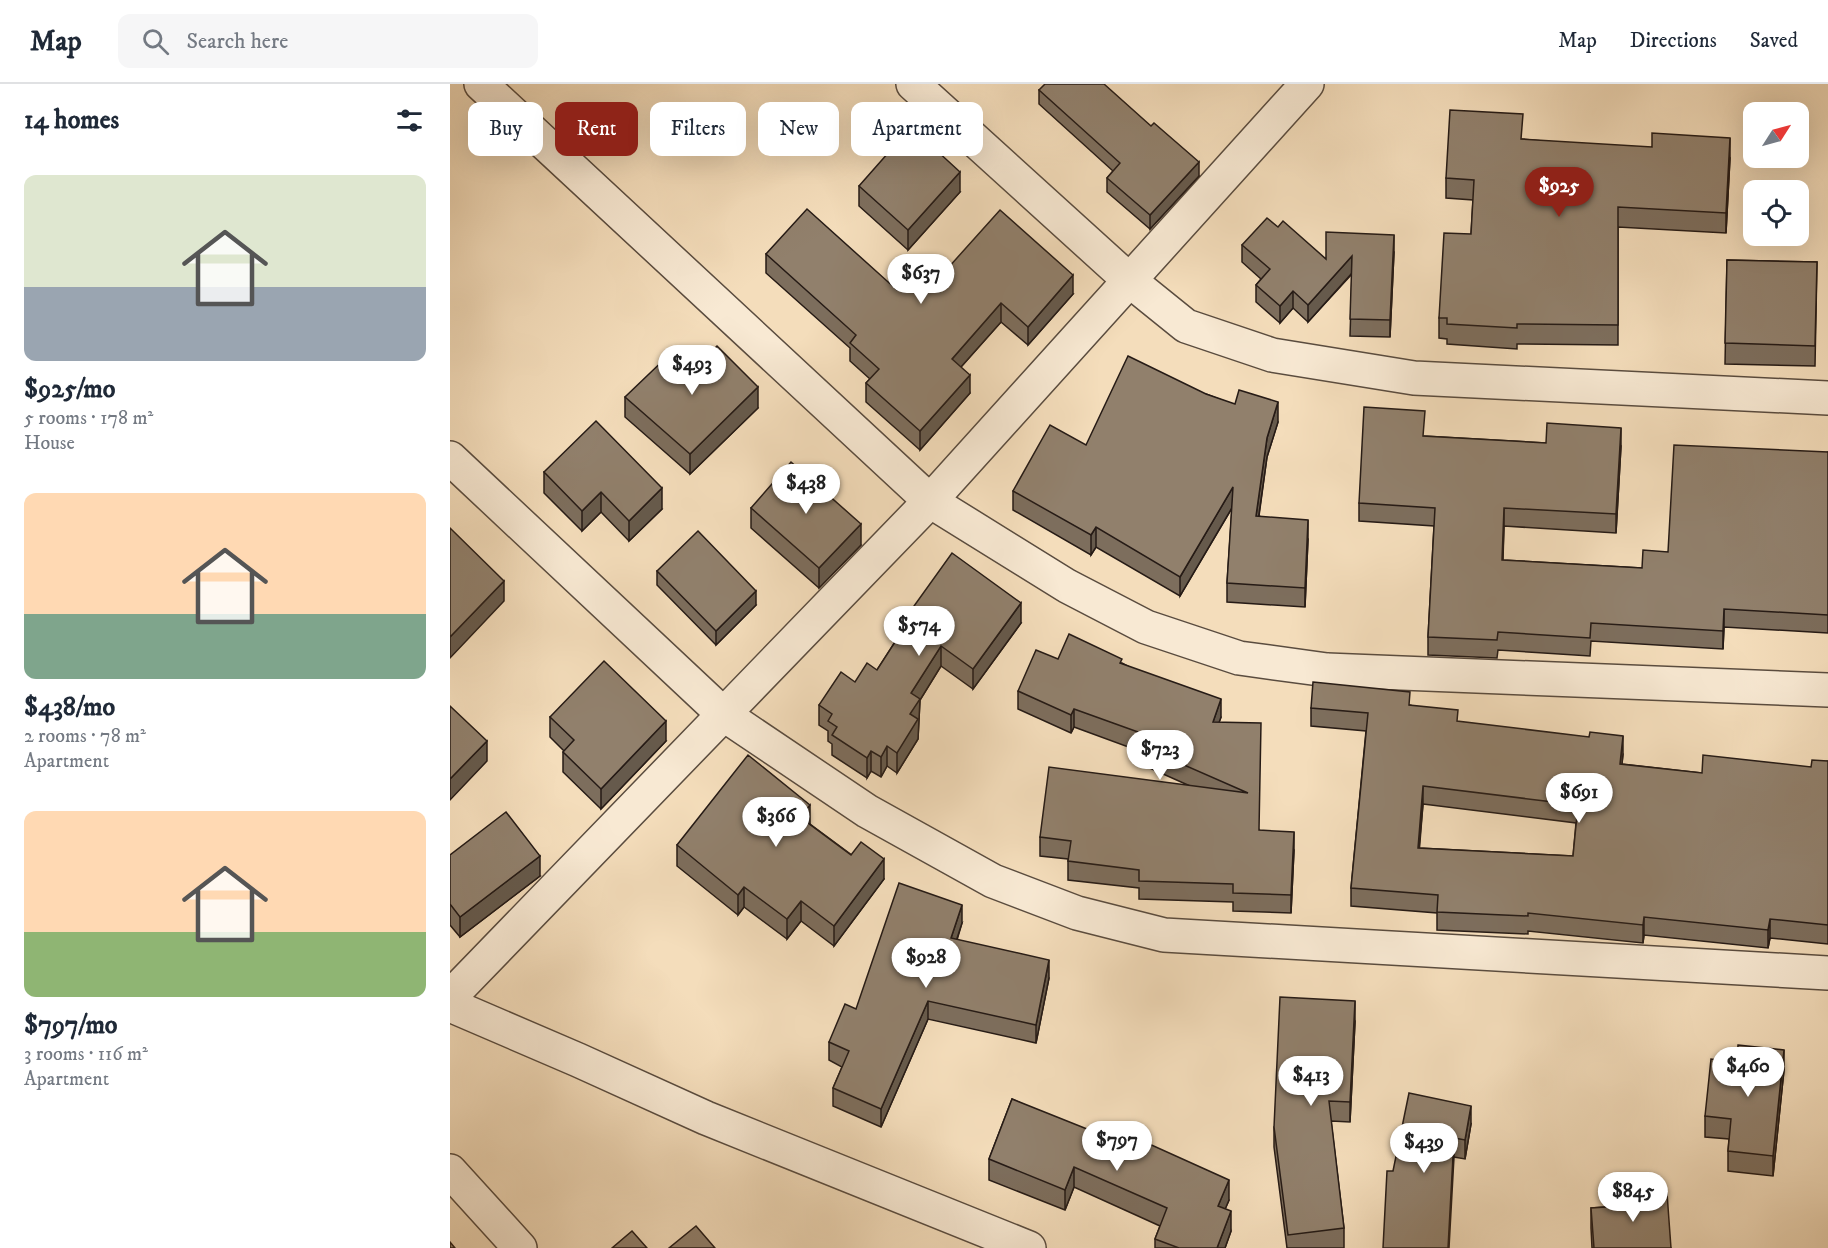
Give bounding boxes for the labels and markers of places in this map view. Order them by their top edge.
pin: $925 [1523,167,1595,218]
pin: $637 [885,254,957,305]
pin: $493 [656,345,728,396]
pin: $438 [770,464,842,515]
pin: $574 [883,606,955,657]
pin: $723 [1124,730,1196,781]
pin: $691 [1543,773,1615,824]
pin: $366 [740,797,812,848]
pin: $928 [890,938,962,989]
pin: $460 [1712,1047,1784,1098]
pin: $413 [1275,1056,1347,1107]
pin: $797 [1081,1121,1153,1172]
pin: $439 [1388,1123,1460,1174]
pin: $845 [1597,1172,1669,1223]

